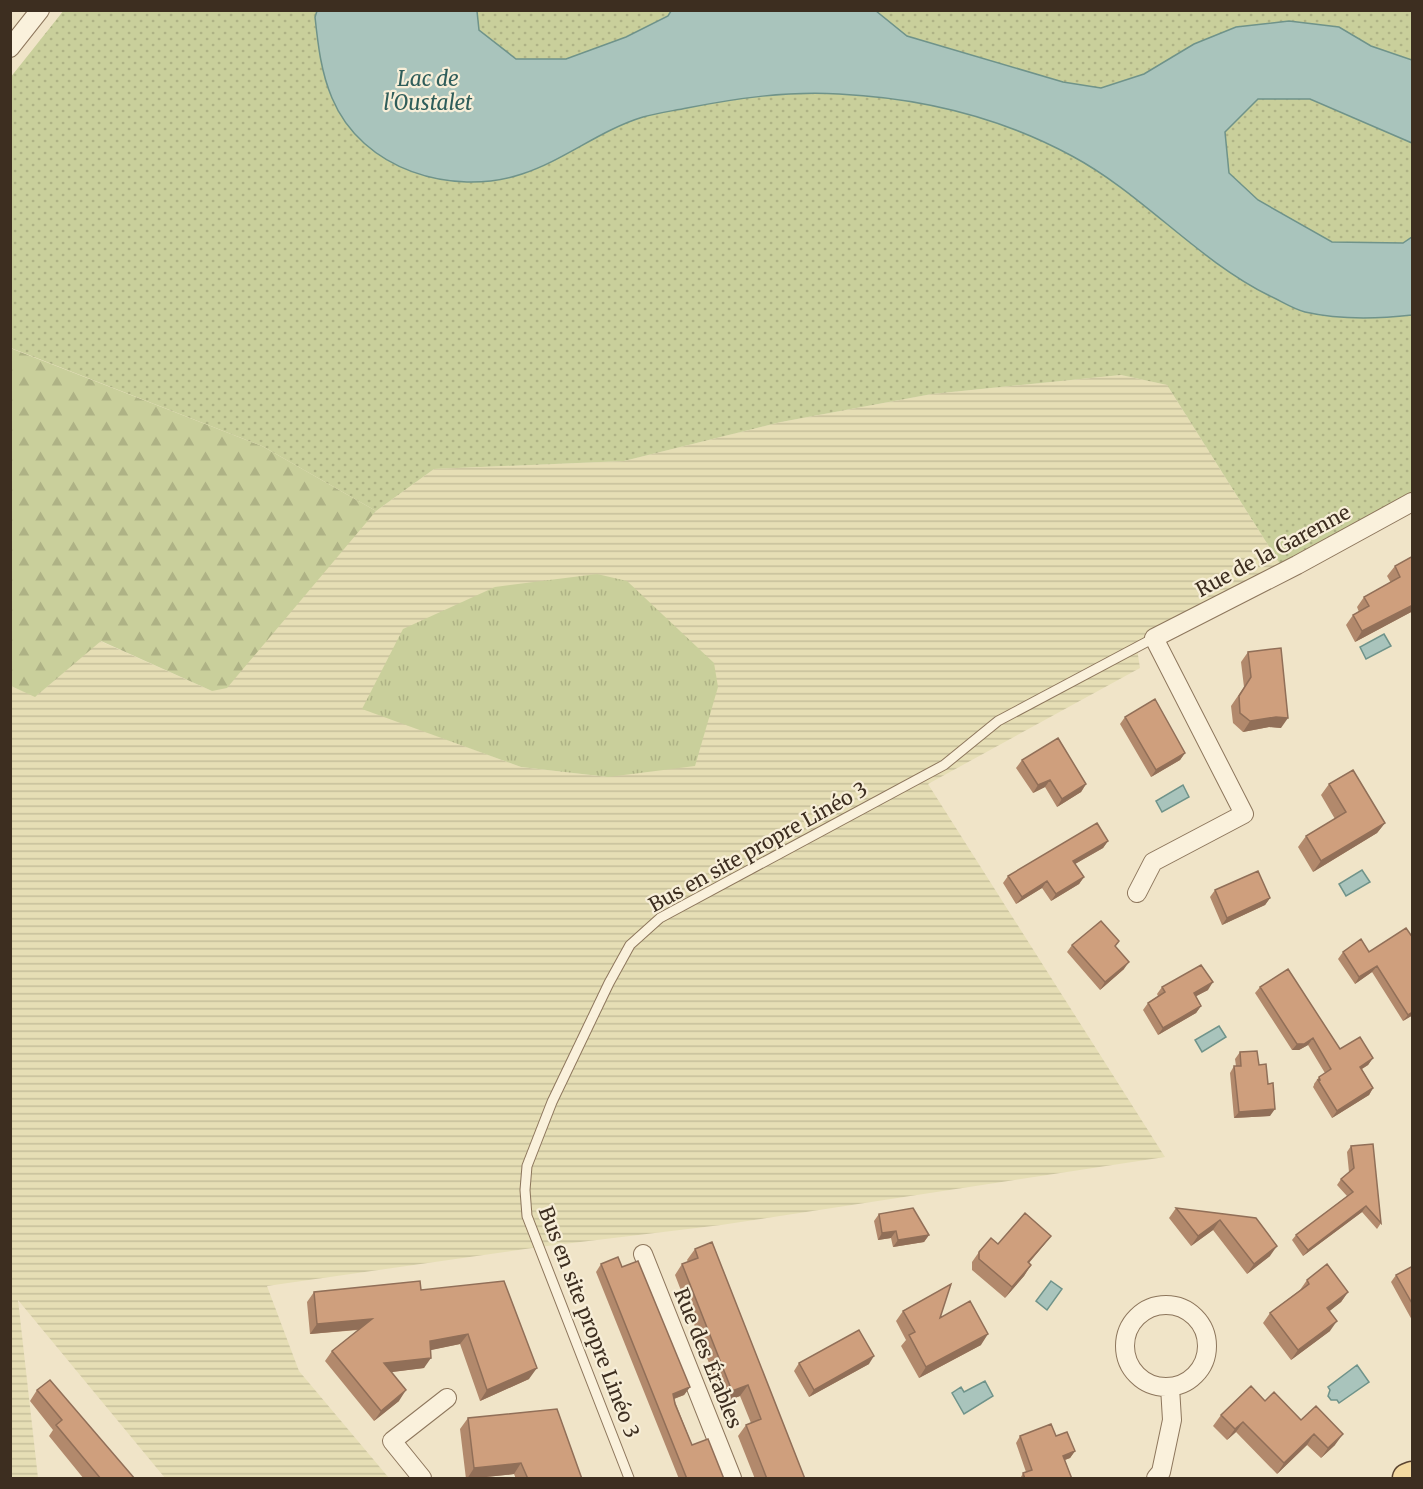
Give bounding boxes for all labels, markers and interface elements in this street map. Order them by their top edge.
water label: Lac de l'Oustalet [384,65,473,116]
street label: Rue de la Garenne [1191,499,1354,602]
street label: Bus en site propre Linéo 3 [644,776,871,917]
street label: Bus en site propre Linéo 3 [534,1202,645,1441]
street label: Rue des Érables [669,1283,750,1432]

